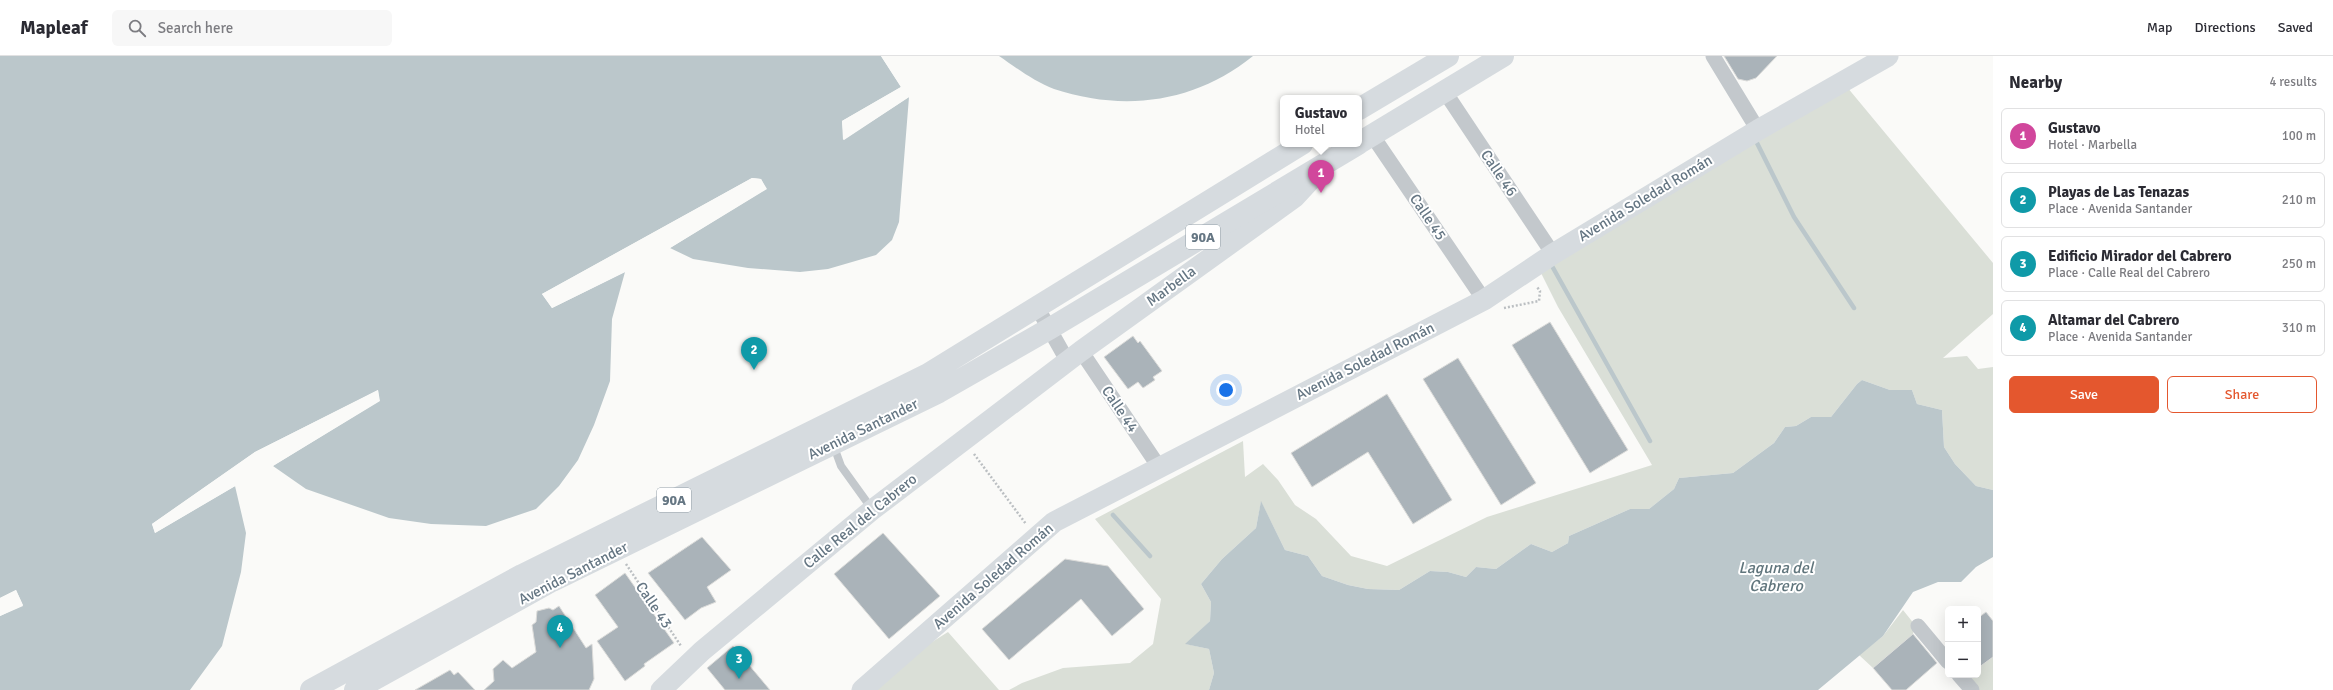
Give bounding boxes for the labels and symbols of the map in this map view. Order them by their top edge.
street label: Calle 46 [1477,146,1521,200]
street label: Avenida Soledad Román [1575,151,1715,245]
pin: 1 [1308,160,1334,193]
street label: Calle 45 [1406,190,1450,244]
road number: 90A [1186,225,1220,249]
street label: Marbella [1143,262,1199,310]
street label: Avenida Soledad Román [1293,318,1437,404]
pin: 2 [741,337,767,370]
your location [1216,380,1236,400]
street label: Calle 44 [1098,382,1142,436]
street label: Avenida Santander [805,394,921,463]
street label: Calle Real del Cabrero [800,470,921,572]
road number: 90A [657,488,691,512]
street label: Avenida Soledad Román [929,519,1057,633]
street label: Avenida Santander [515,537,631,608]
water label: Laguna del Cabrero [1739,558,1815,596]
street label: Calle 43 [632,578,676,632]
pin: 4 [547,615,573,648]
pin: 3 [726,646,752,679]

